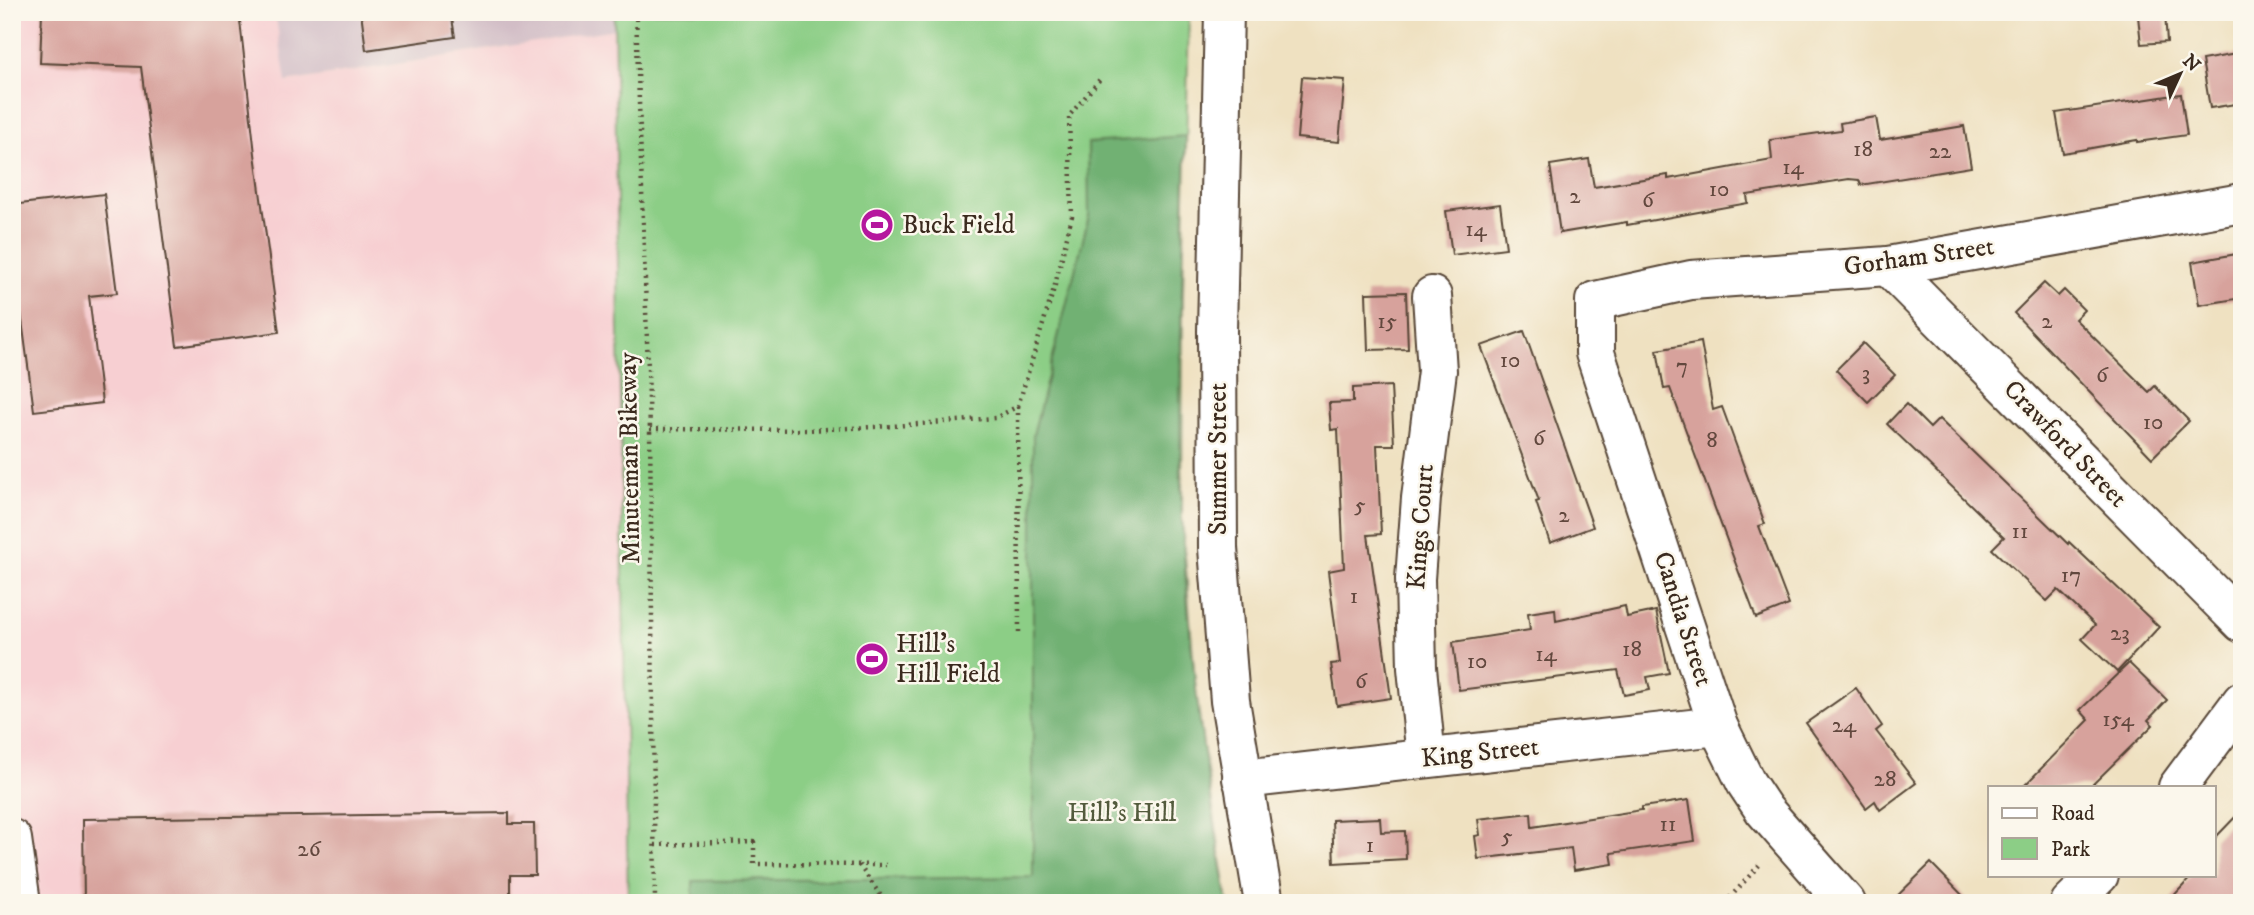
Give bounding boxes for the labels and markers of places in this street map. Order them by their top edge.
sports icon: Buck Field [858,206,896,244]
place label: Buck Field [902,209,1015,242]
place label: Hill's Hill Field [896,628,1000,691]
sports icon: Hill's Hill Field [853,640,891,678]

